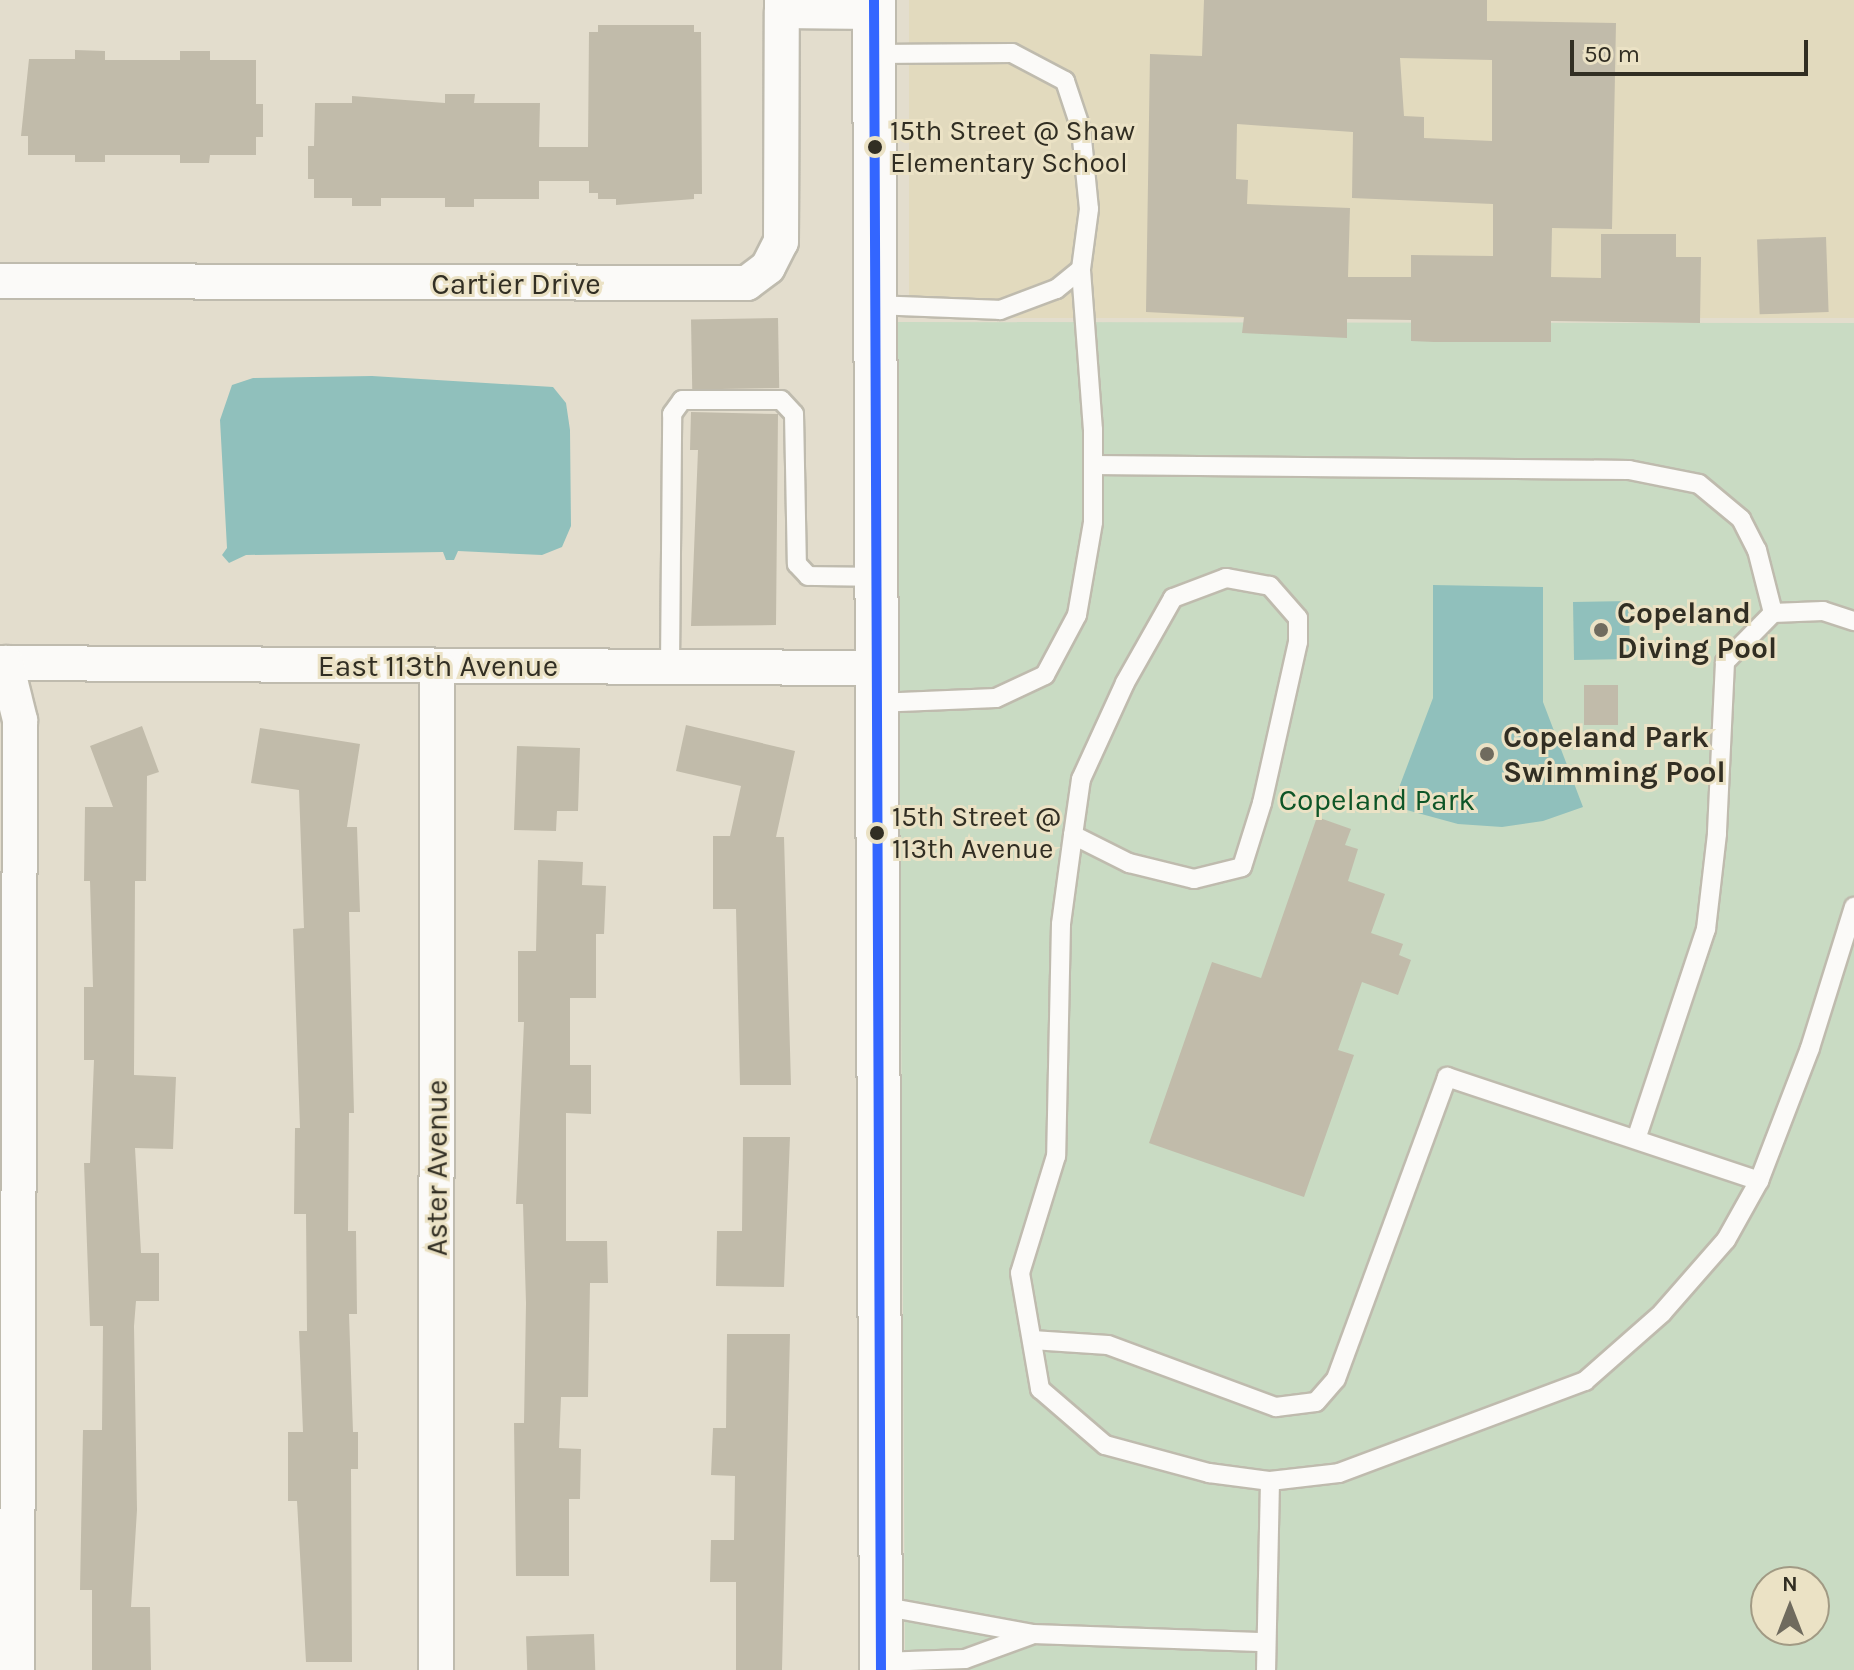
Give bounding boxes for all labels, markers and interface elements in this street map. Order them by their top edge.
scale bar [1574,24,1812,74]
text: 50 m [1584,40,1640,68]
place label: 15th Street @ Shaw Elementary School [890,114,1135,180]
marker: 15th Street @ Shaw Elementary School [867,139,883,155]
street label: Cartier Drive [431,266,601,302]
place label: Copeland Diving Pool [1617,595,1777,666]
marker: Copeland Diving Pool [1592,621,1610,639]
street label: East 113th Avenue [318,648,558,684]
place label: Copeland Park Swimming Pool [1503,719,1726,790]
marker: Copeland Park Swimming Pool [1478,745,1496,763]
park label: Copeland Park [1279,782,1475,818]
place label: 15th Street @ 113th Avenue [892,800,1061,866]
marker: 15th Street @ 113th Avenue [869,825,885,841]
street label: Aster Avenue [419,1080,455,1256]
north arrow [1750,1566,1830,1646]
text: N [1782,1571,1798,1597]

